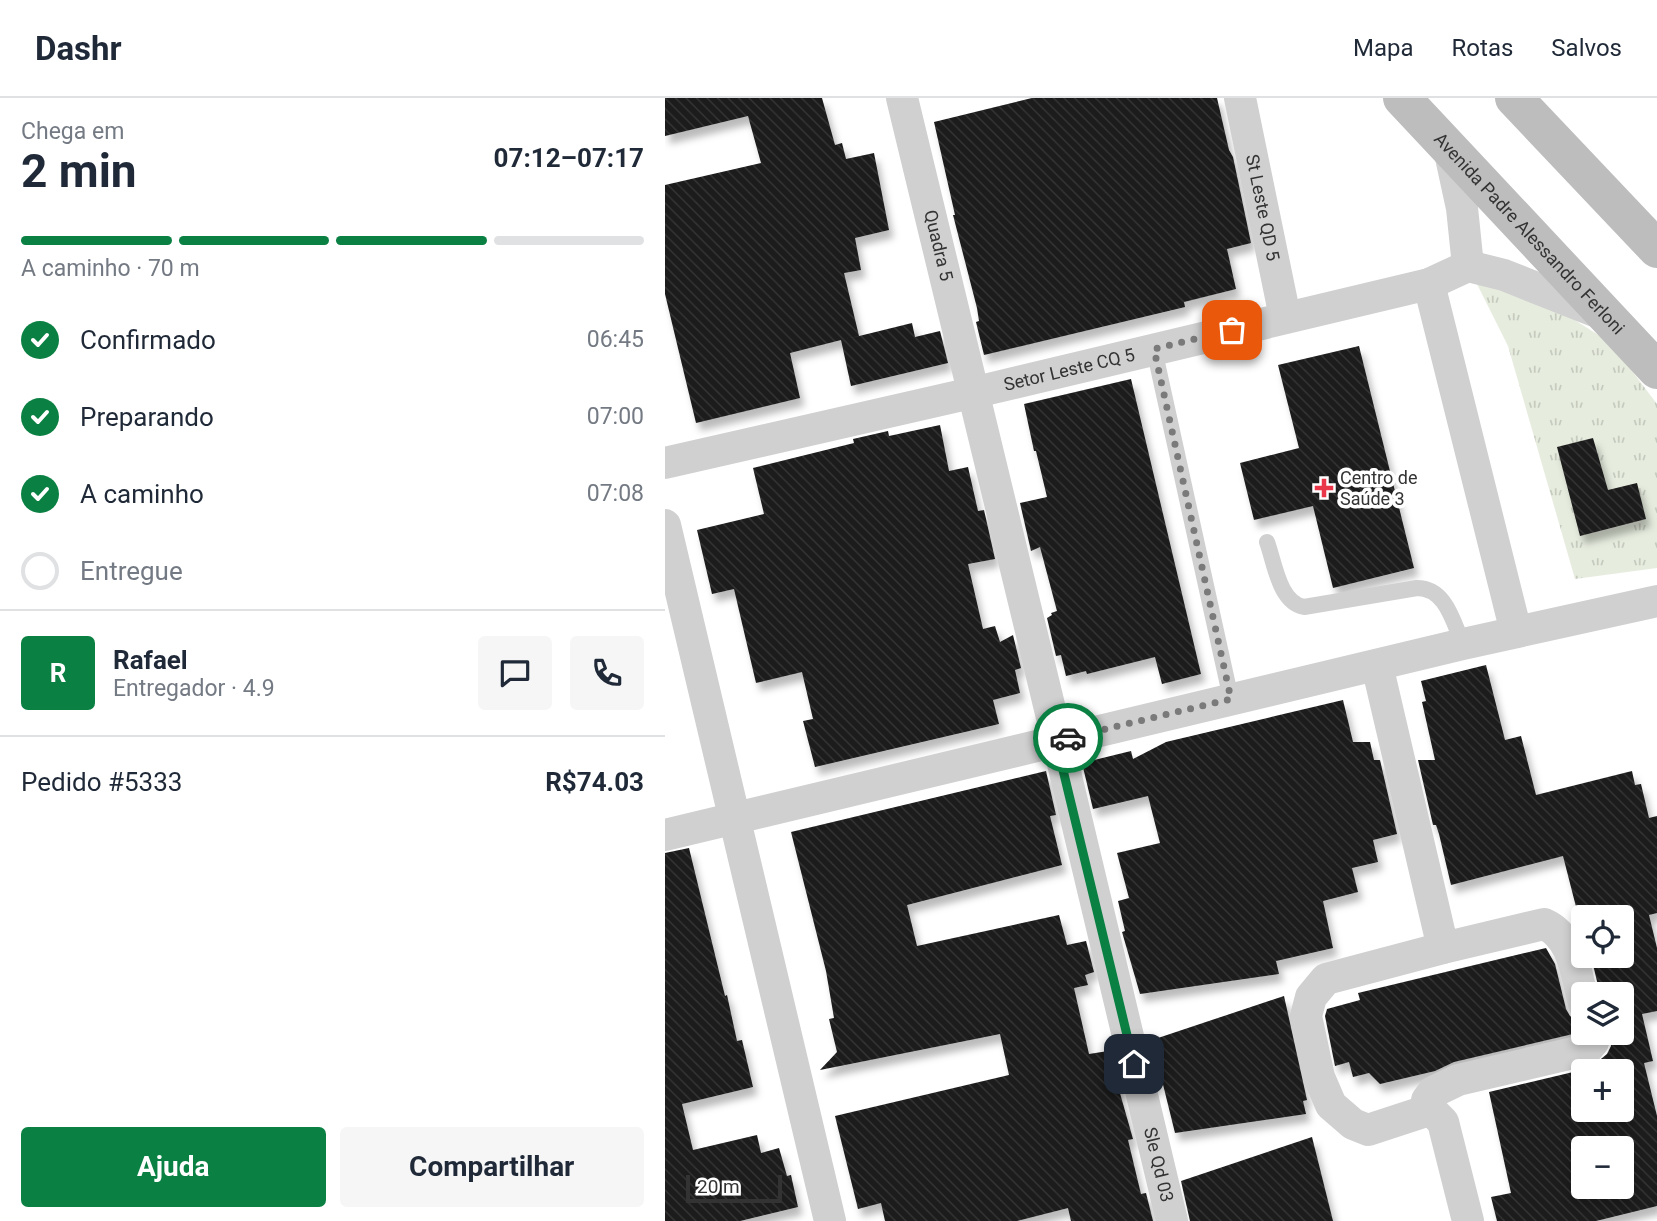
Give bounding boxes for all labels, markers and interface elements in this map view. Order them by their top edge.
text: Dashr [35,29,122,68]
text: Mapa [1353,34,1414,62]
text: Rotas [1452,34,1513,62]
text: Salvos [1551,34,1622,62]
text: Chega em [21,118,124,145]
street label: Avenida Padre Alessandro Ferloni [1430,128,1629,339]
text: 07:12–07:17 [494,143,644,173]
text: 2 min [21,144,137,198]
street label: St Leste QD 5 [1242,152,1284,263]
street label: Quadra 5 [920,208,958,283]
text: A caminho · 70 m [21,255,200,282]
pin [1202,300,1262,360]
icon: bag [1213,311,1251,349]
icon: check [21,321,59,359]
text: Confirmado [80,325,216,355]
text: 06:45 [587,326,644,353]
street label: Setor Leste CQ 5 [1002,344,1137,395]
icon: check [21,398,59,436]
text: Preparando [80,402,214,432]
text: 07:00 [587,403,644,430]
place label: Centro de Saúde 3 [1340,467,1417,509]
icon: check [21,475,59,513]
marker: Centro de Saúde 3 [1314,478,1334,498]
text: A caminho [80,479,204,509]
text: 07:08 [587,480,644,507]
text: Entregue [80,556,183,586]
button: chat [478,636,552,710]
button: phone [570,636,644,710]
text: Rafael [113,645,188,675]
text: R [50,658,66,688]
text: Entregador · 4.9 [113,675,275,702]
courier [1033,703,1103,773]
icon: car [1049,719,1087,757]
text: Pedido #5333 [21,767,182,797]
text: R$74.03 [545,767,644,797]
map controls [1571,905,1634,1199]
button: locate [1571,905,1634,968]
button: layers [1571,982,1634,1045]
pin [1104,1034,1164,1094]
icon: home [1115,1045,1153,1083]
button: + [1571,1059,1634,1122]
street label: Sle Qd 03 [1140,1125,1178,1204]
button: Ajuda [21,1127,326,1207]
button: Compartilhar [340,1127,644,1207]
button: − [1571,1136,1634,1199]
scale bar [686,1172,782,1204]
text: 20 m [697,1175,740,1198]

